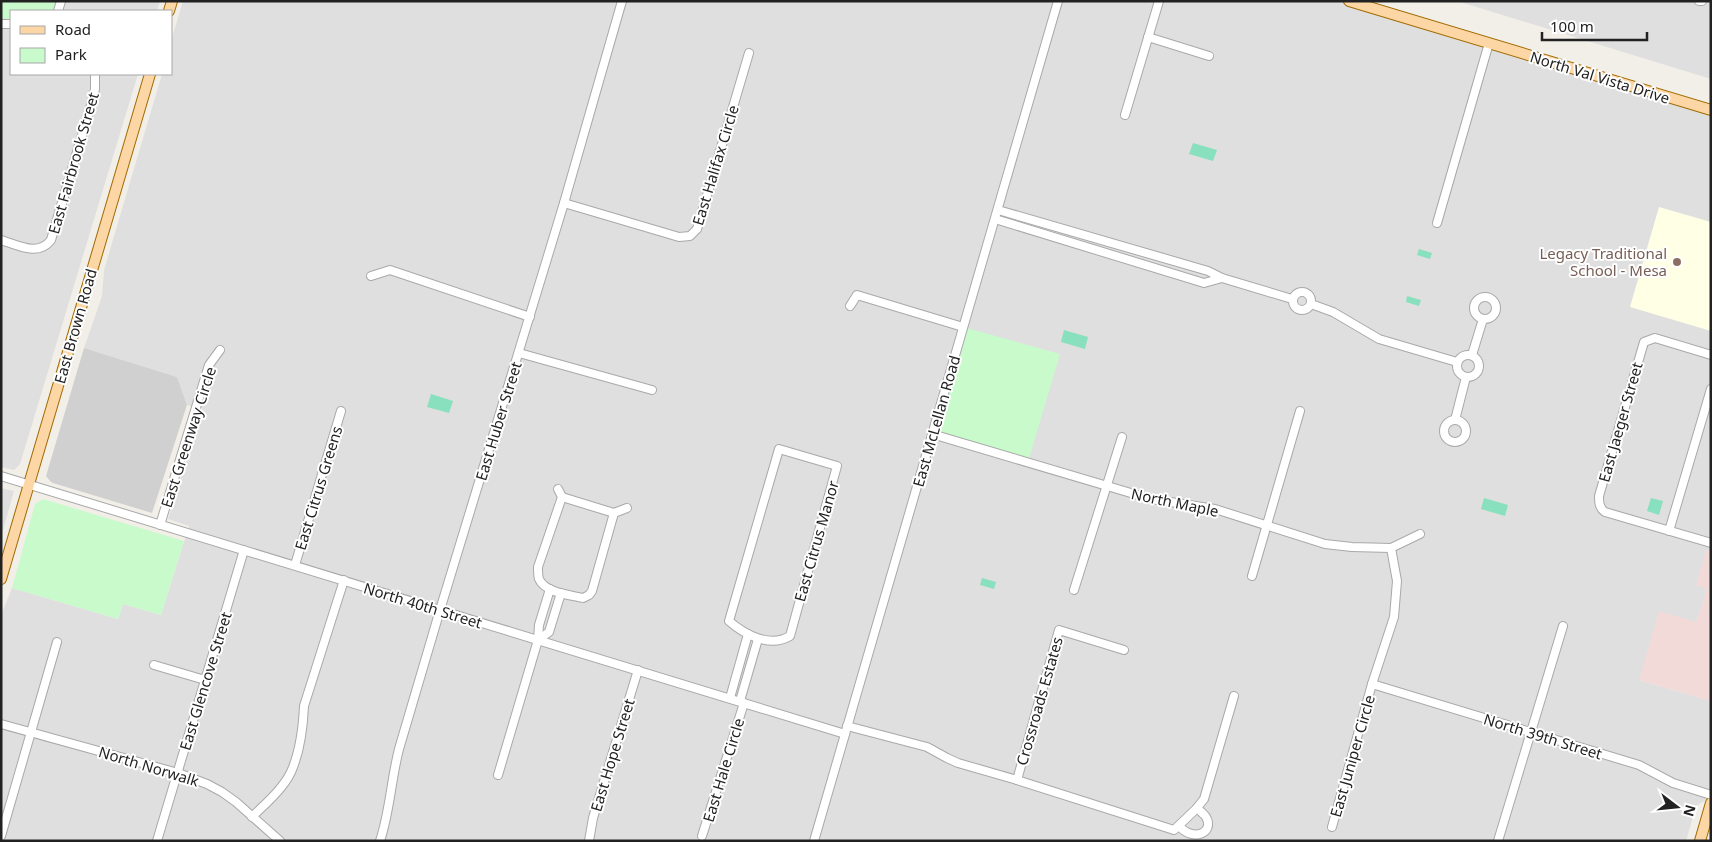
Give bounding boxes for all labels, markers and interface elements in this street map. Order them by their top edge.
legend [10,10,172,75]
scale bar [1542,10,1647,42]
text: 100 m [1550,16,1594,36]
text: Road [55,19,91,39]
text: Park [55,44,87,64]
street label: North Val Vista Drive [1528,46,1672,108]
street label: East Fairbrook Street [43,89,103,236]
street label: East Halifax Circle [687,102,743,228]
place label: Legacy Traditional School - Mesa [1539,243,1667,280]
marker: Legacy Traditional School - Mesa [1671,256,1683,268]
street label: East Brown Road [49,266,101,386]
street label: East McLellan Road [908,353,964,489]
street label: East Huber Street [470,359,526,483]
street label: East Jaeger Street [1593,359,1647,484]
street label: East Greenway Circle [156,364,220,510]
street label: East Citrus Greens [290,424,346,552]
street label: East Citrus Manor [789,478,843,604]
street label: North Maple [1129,483,1221,521]
street label: North 40th Street [361,577,485,633]
street label: East Glencove Street [174,609,236,753]
street label: Crossroads Estates [1011,634,1067,768]
street label: East Juniper Circle [1325,693,1379,819]
street label: East Hope Street [585,696,639,814]
street label: North 39th Street [1481,708,1605,764]
street label: East Hale Circle [698,716,748,824]
street label: North Norwalk [96,741,202,791]
north arrow [1652,782,1702,832]
text: N [1679,803,1701,819]

